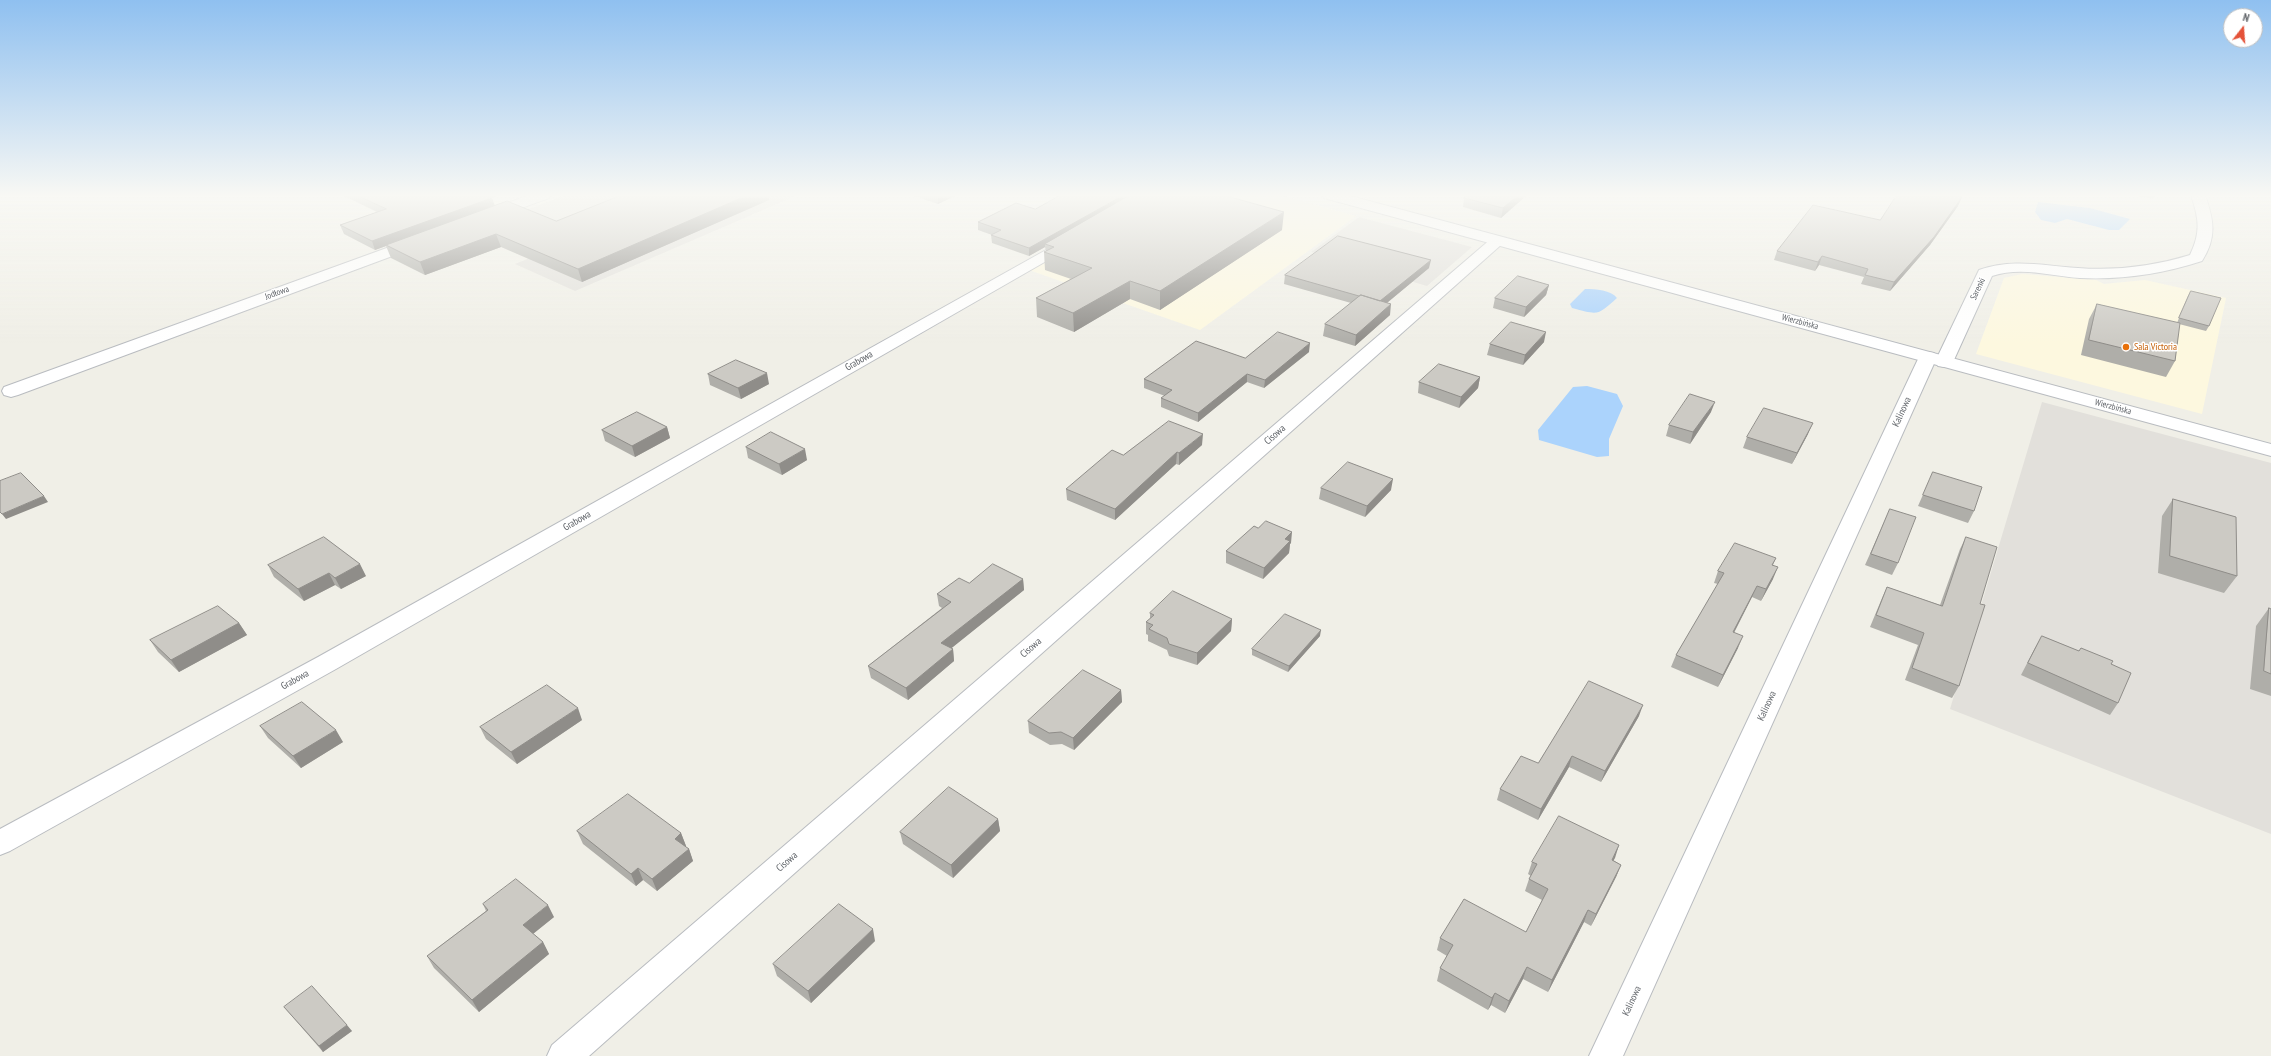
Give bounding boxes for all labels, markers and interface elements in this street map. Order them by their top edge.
north arrow [2223,8,2263,48]
text: N [2241,10,2251,25]
street label: Sarenki [1968,276,1988,302]
street label: Jodłowa [264,284,290,302]
street label: Wierzbińska [1781,312,1819,332]
place label: Sala Victoria [2134,341,2177,353]
marker: Sala Victoria [2121,342,2131,352]
street label: Grabowa [843,348,875,374]
street label: Kalinowa [1890,395,1914,429]
street label: Wierzbińska [2094,397,2132,417]
street label: Cisowa [1262,423,1288,447]
street label: Grabowa [561,508,593,534]
street label: Cisowa [1018,636,1044,660]
street label: Grabowa [279,667,311,693]
street label: Kalinowa [1755,689,1779,723]
street label: Cisowa [774,850,800,874]
street label: Kalinowa [1620,984,1644,1018]

